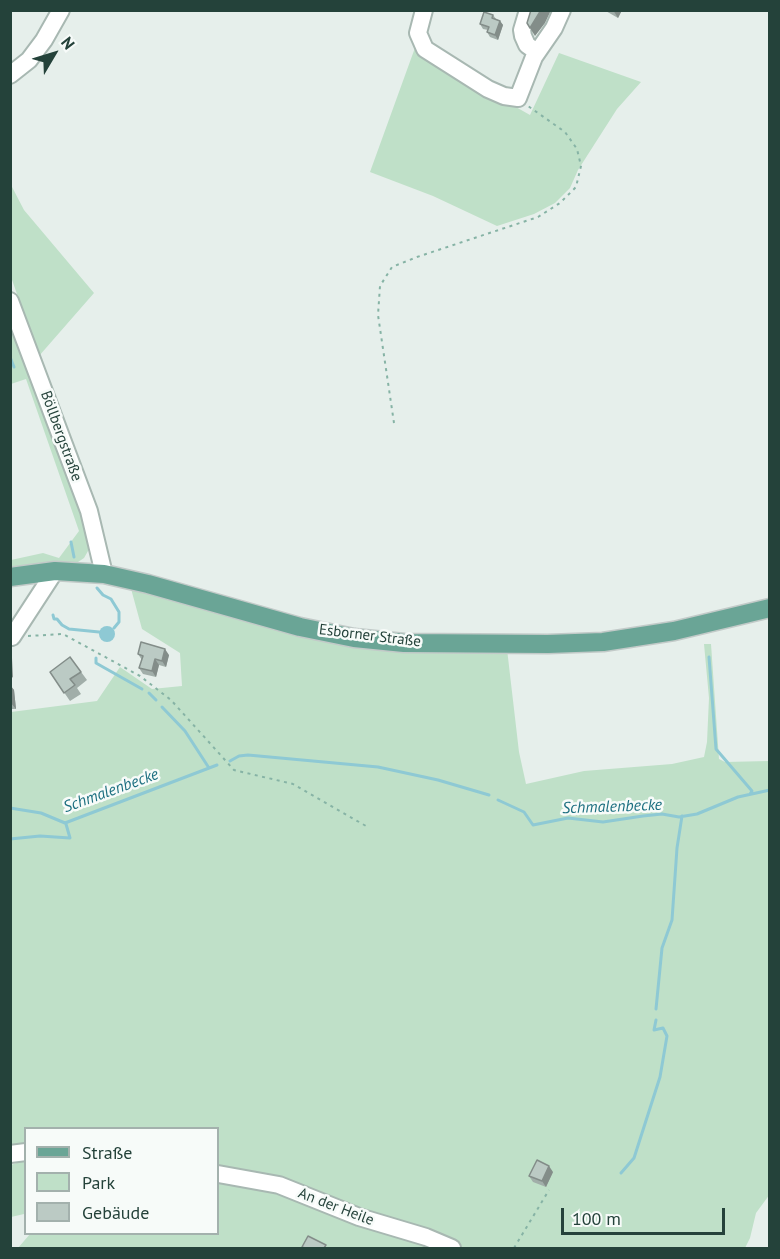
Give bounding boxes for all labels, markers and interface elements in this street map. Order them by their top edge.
north arrow [24,24,84,84]
text: N [57,33,79,53]
street label: Böllbergstraße [36,388,86,484]
street label: Esborner Straße [318,621,422,651]
water label: Schmalenbecke [61,765,161,817]
water label: Schmalenbecke [562,796,662,818]
legend [24,1127,219,1235]
text: Straße [82,1141,133,1164]
text: Park [82,1171,115,1194]
street label: An der Heile [296,1184,376,1230]
scale bar [564,1196,728,1234]
text: Gebäude [82,1201,149,1224]
text: 100 m [572,1207,621,1230]

